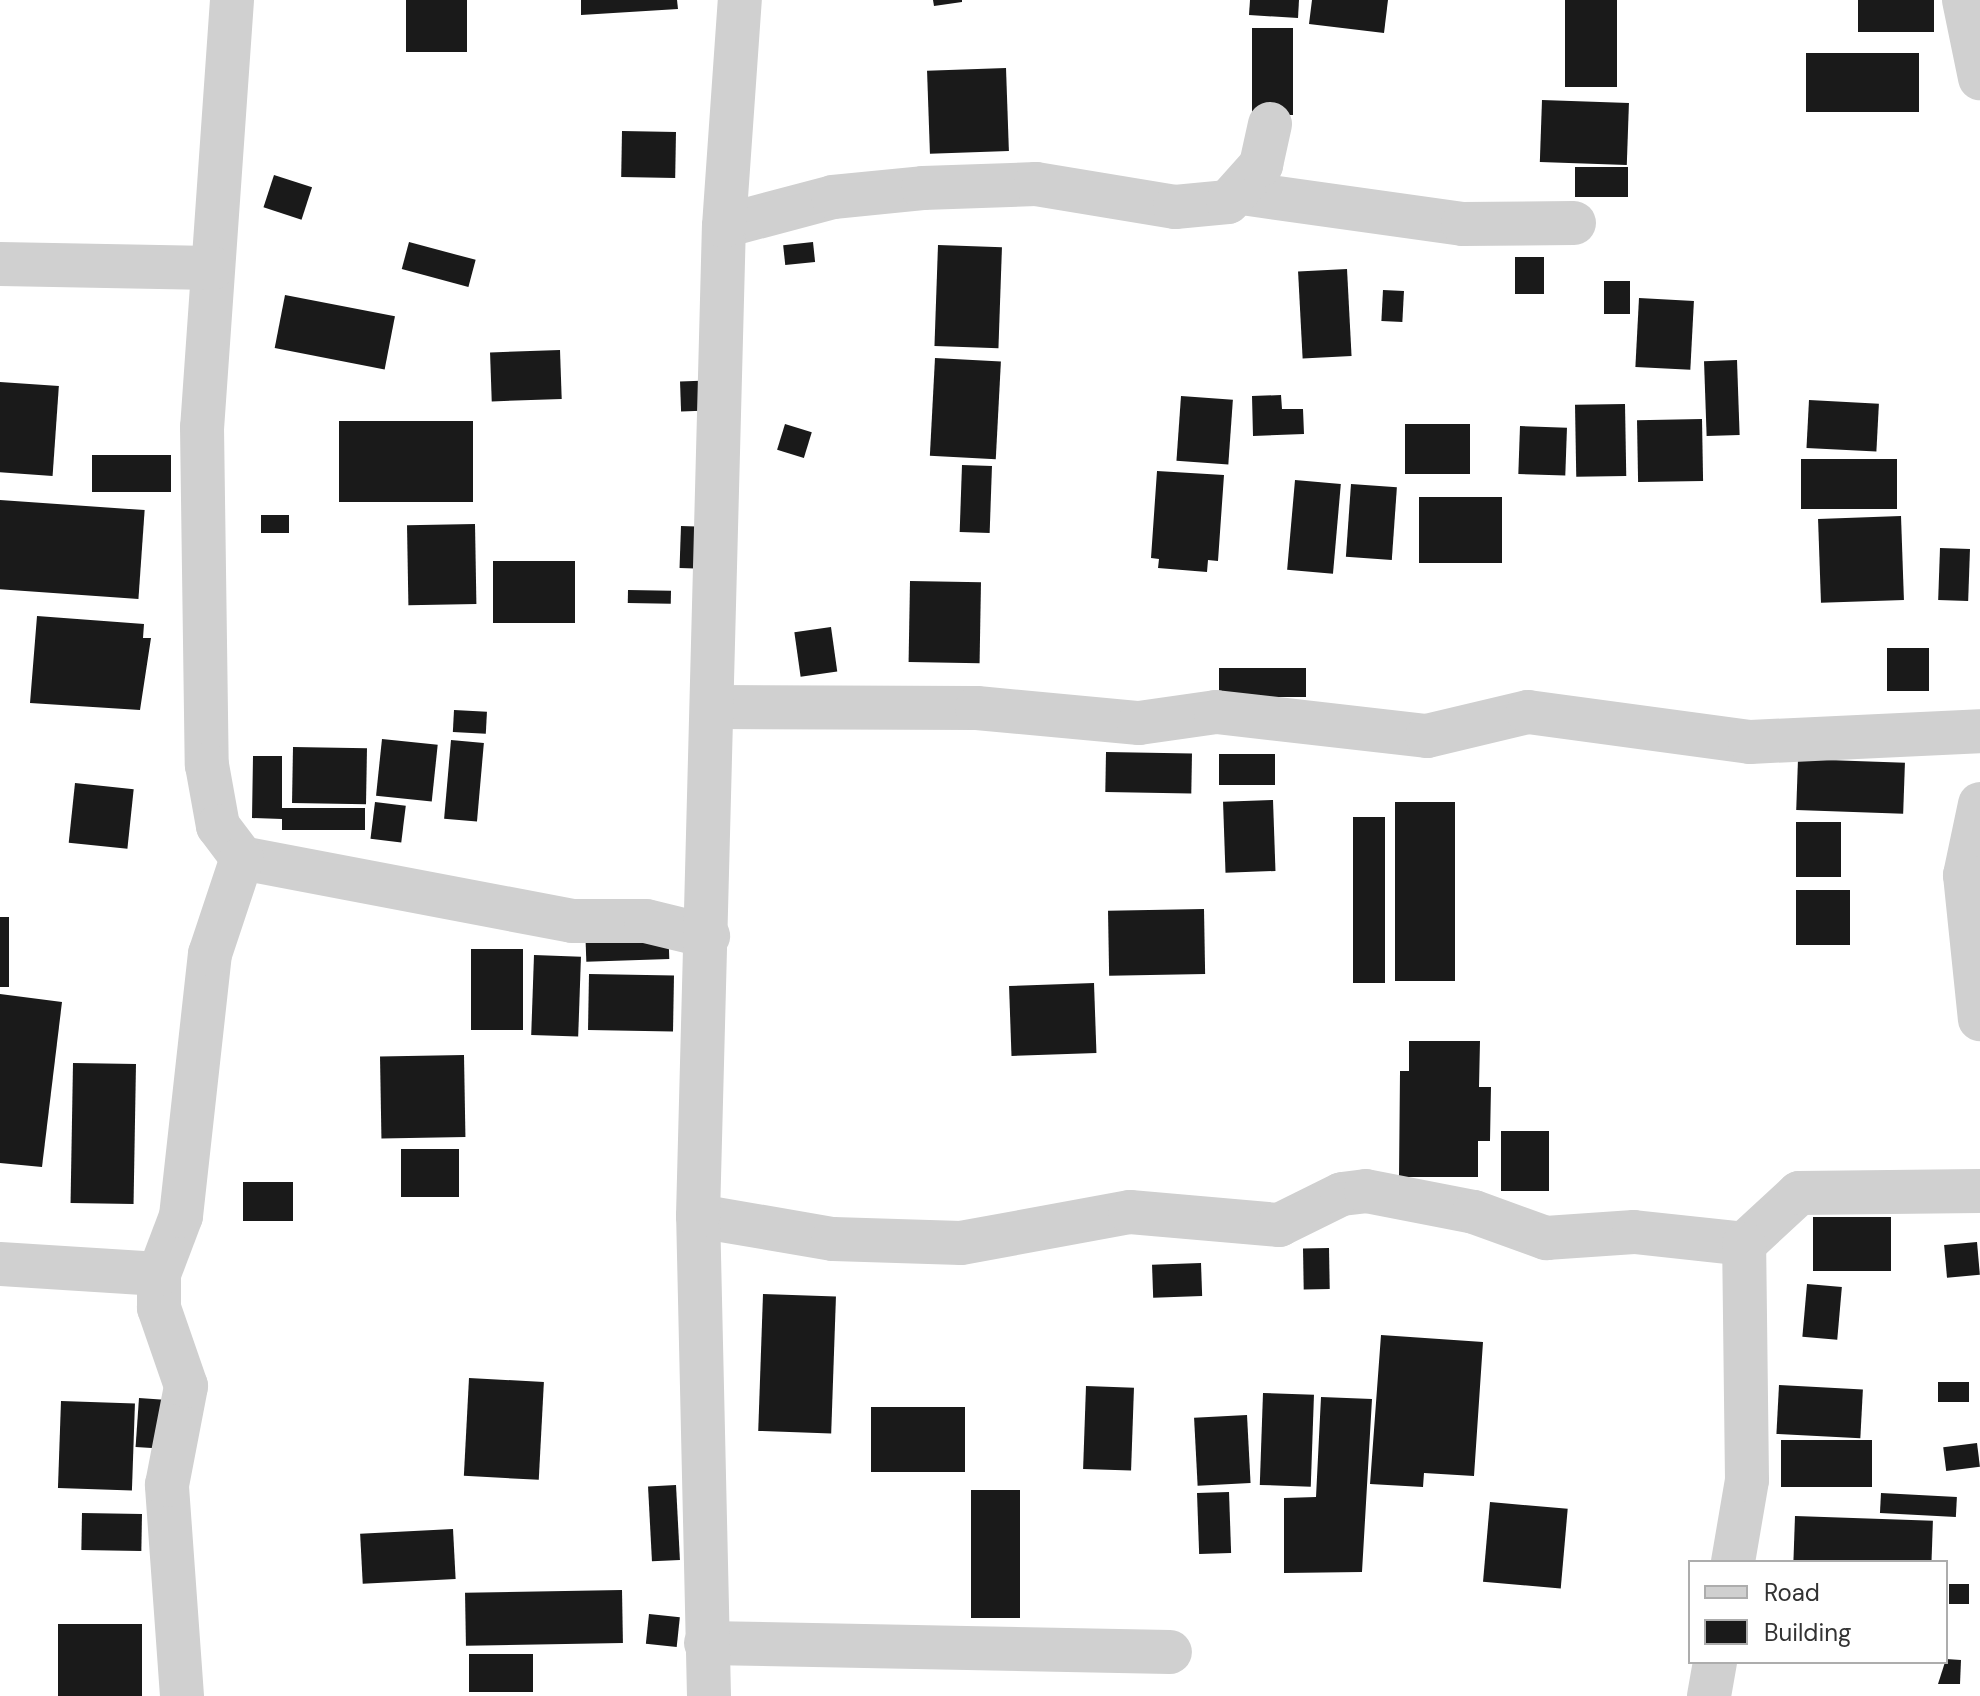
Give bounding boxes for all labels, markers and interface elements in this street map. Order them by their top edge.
legend [1688,1560,1948,1664]
text: Road [1764,1577,1820,1608]
text: Building [1764,1617,1851,1648]

